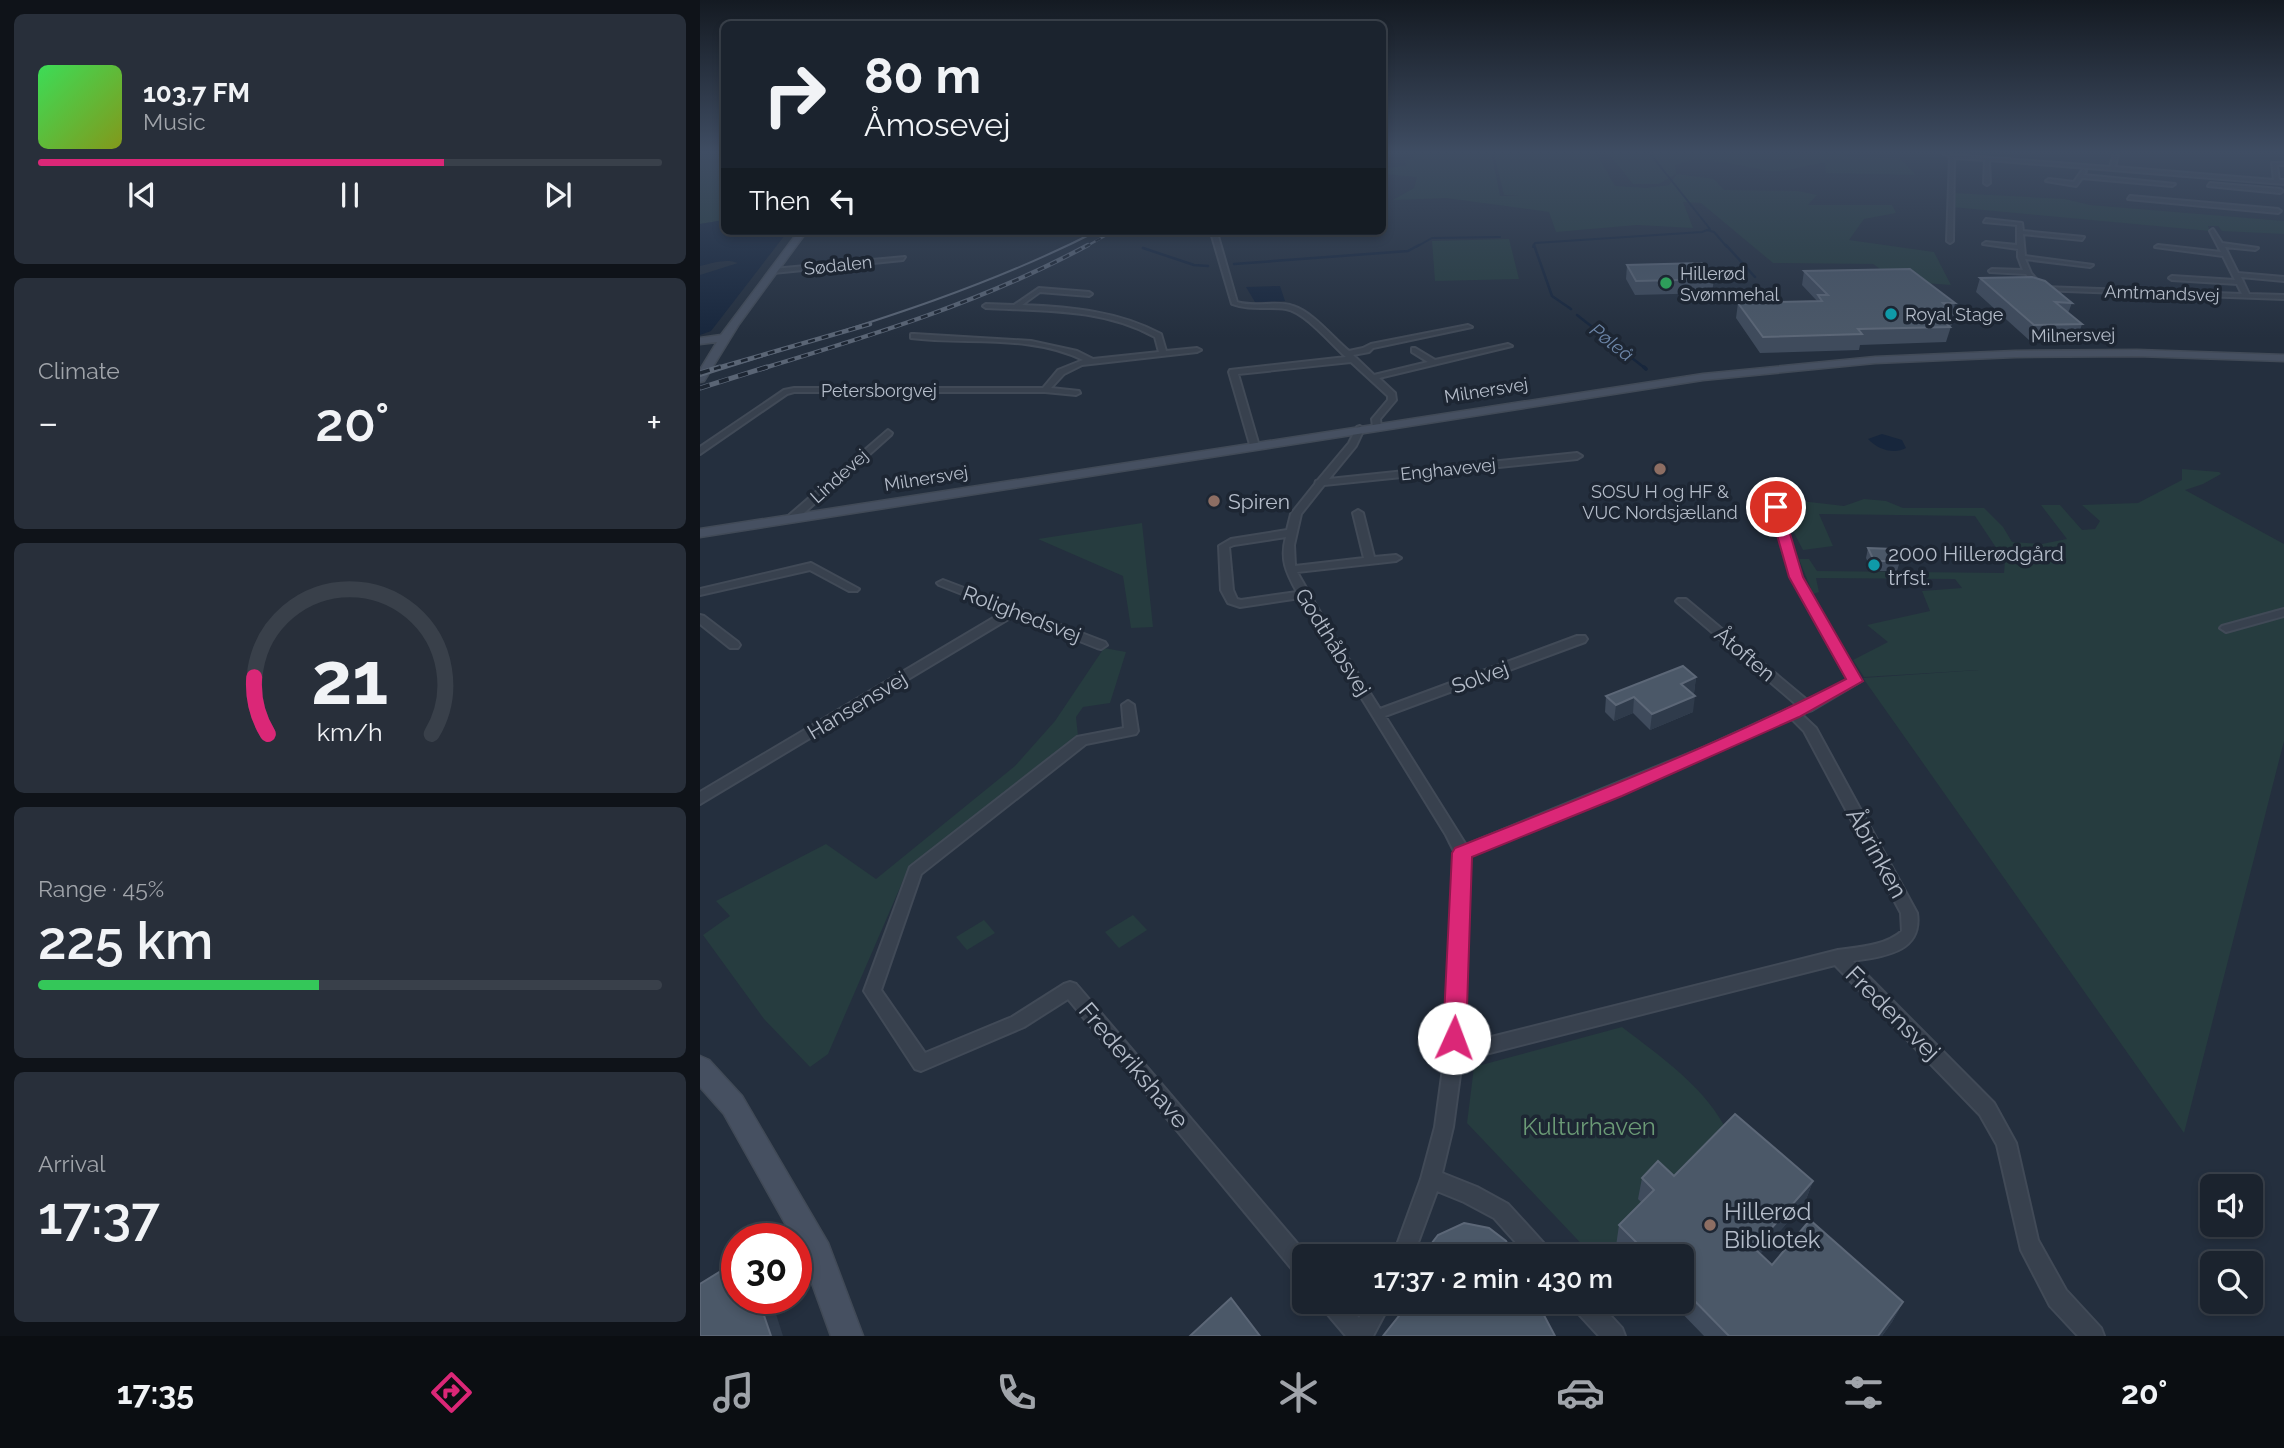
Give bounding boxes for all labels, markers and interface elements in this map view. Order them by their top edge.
text: 80 m [864,47,981,104]
icon: right [749,49,840,140]
text: 103.7 FM [143,78,250,108]
text: Åmosevej [864,106,1010,143]
text: Music [143,108,206,135]
icon: previous [123,176,161,214]
icon: pause [331,176,369,214]
icon: next [539,176,577,214]
icon: left [824,182,862,220]
text: Then [749,186,810,216]
street label: Sødalen [803,251,873,279]
place label: Hillerød Svømmehal [1680,263,1780,305]
marker: Hillerød Svømmehal [1658,275,1674,291]
street label: Amtmandsvej [2104,280,2220,306]
place label: Royal Stage [1905,304,2004,325]
marker: Royal Stage [1883,306,1899,322]
water label: Pøleå [1586,318,1638,366]
street label: Milnersvej [2031,324,2115,346]
text: Climate [38,357,120,384]
street label: Milnersvej [1443,373,1529,407]
street label: Petersborgvej [821,380,937,401]
text: 20° [315,392,389,453]
text: − [38,400,58,445]
text: + [646,400,662,445]
street label: Lindevej [806,445,872,507]
street label: Enghavevej [1399,454,1497,484]
street label: Milnersvej [883,461,969,495]
marker: SOSU H og HF & VUC Nordsjælland [1652,461,1668,477]
pin [1746,477,1806,537]
place label: SOSU H og HF & VUC Nordsjælland [1582,481,1738,523]
icon: arrive [1757,488,1795,526]
place label: Spiren [1228,489,1290,514]
marker: Spiren [1206,493,1222,509]
place label: 2000 Hillerødgård trfst. [1888,541,2064,590]
marker: 2000 Hillerødgård trfst. [1866,557,1882,573]
street label: Rolighedsvej [959,580,1085,648]
street label: Godthåbsvej [1290,584,1376,700]
street label: Åtoften [1710,622,1780,686]
text: 21 [311,636,389,721]
street label: Solvej [1448,655,1512,699]
street label: Hansensvej [803,666,911,744]
text: km/h [317,717,383,747]
street label: Åbrinken [1840,803,1914,903]
text: Range · 45% [38,875,164,902]
text: 225 km [38,910,213,971]
street label: Fredensvej [1840,960,1946,1066]
street label: Frederikshave [1073,996,1195,1134]
position arrow [1417,1001,1491,1075]
park label: Kulturhaven [1522,1112,1656,1141]
text: Arrival [38,1150,105,1177]
map controls [2200,1174,2263,1314]
button: sound [2200,1174,2263,1237]
text: 17:37 [38,1185,160,1246]
place label: Hillerød Bibliotek [1724,1197,1821,1254]
marker: Hillerød Bibliotek [1702,1217,1718,1233]
speed limit sign: 30 [721,1223,812,1314]
button: search [2200,1251,2263,1314]
text: 17:37 · 2 min · 430 m [1373,1264,1613,1294]
icon: directions [427,1368,476,1417]
icon: music [709,1368,758,1417]
icon: phone [992,1368,1041,1417]
icon: climate [1274,1368,1323,1417]
icon: car [1556,1368,1605,1417]
icon: filters [1839,1368,1888,1417]
text: 17:35 [117,1374,194,1411]
text: 20° [2121,1374,2167,1411]

